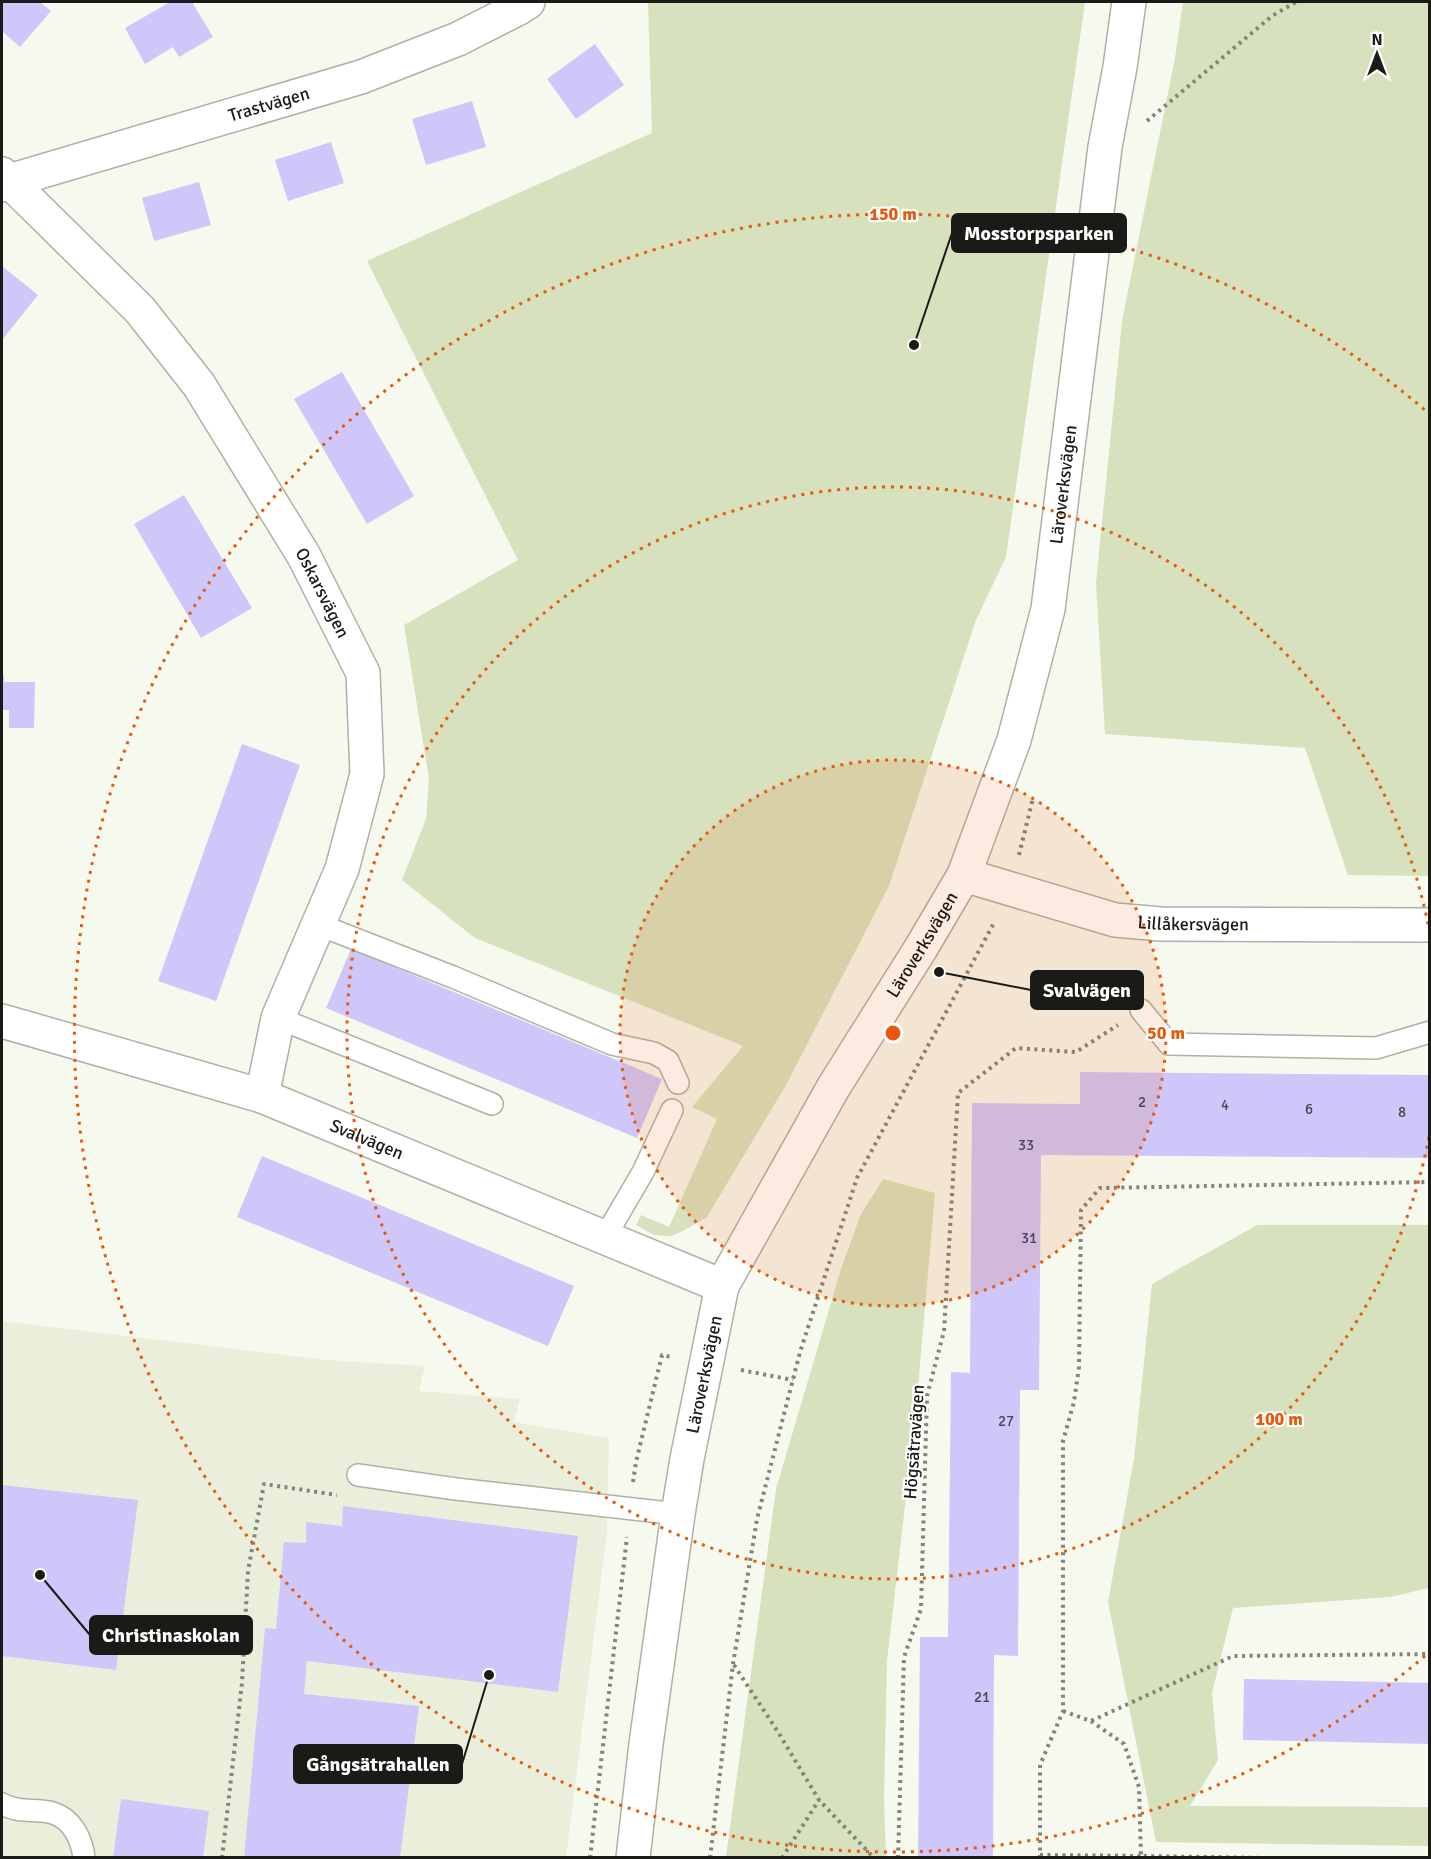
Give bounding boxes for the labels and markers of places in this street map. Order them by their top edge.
callout: Mosstorpsparken [952,214,1126,252]
callout: Svalvägen [1031,971,1143,1009]
centre of rings [883,1023,903,1043]
callout: Christinaskolan [90,1616,252,1654]
callout: Gångsätrahallen [294,1745,462,1783]

